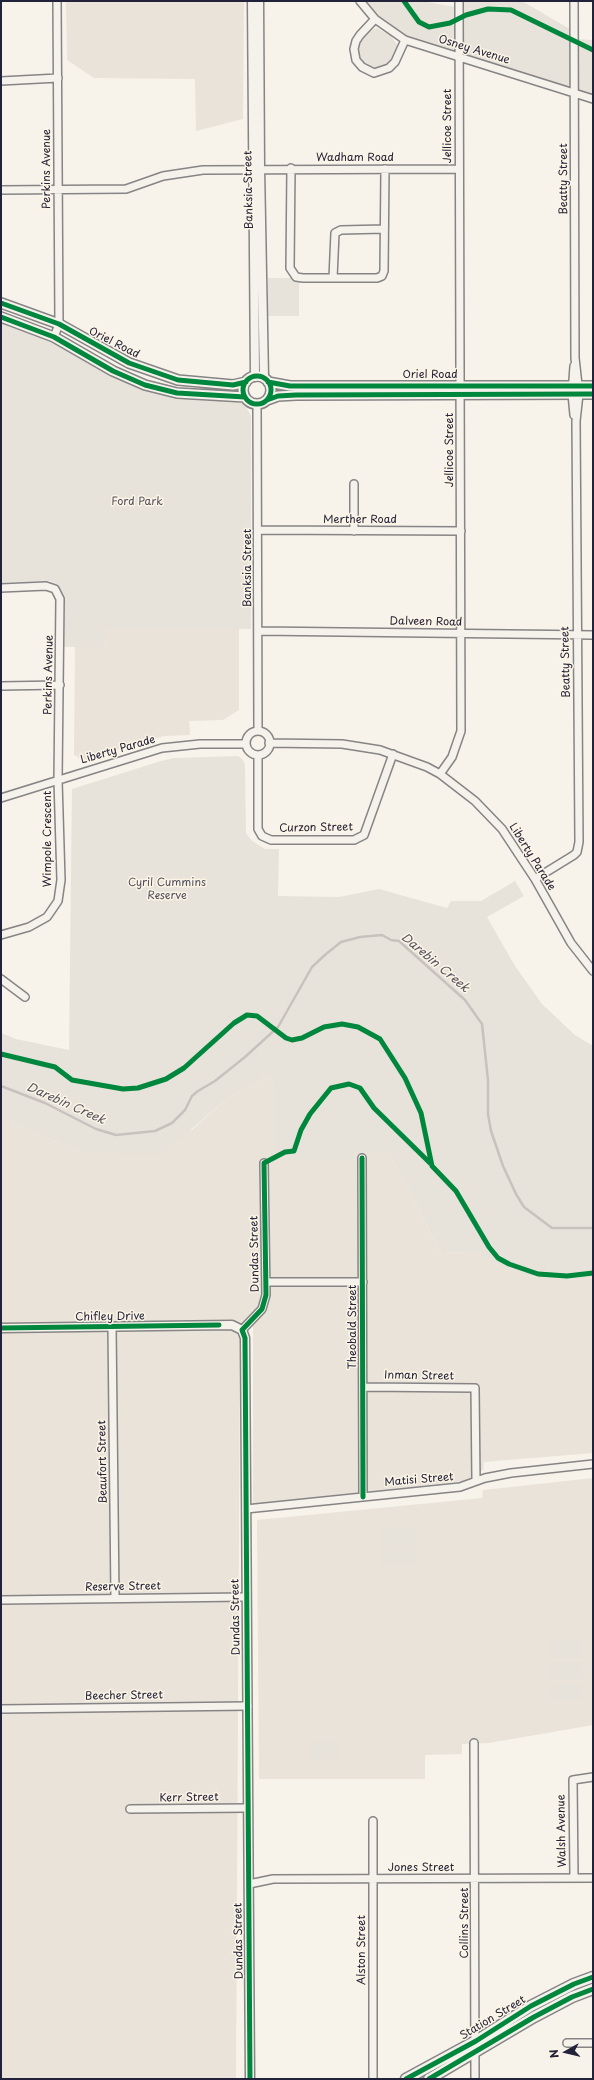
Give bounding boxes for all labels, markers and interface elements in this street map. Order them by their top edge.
street label: Osney Avenue [437,33,511,67]
street label: Jellicoe Street [441,89,455,163]
street label: Perkins Avenue [40,129,54,209]
street label: Beatty Street [557,143,571,215]
street label: Banksia Street [242,151,256,229]
street label: Wadham Road [316,151,394,165]
street label: Oriel Road [86,325,142,361]
street label: Oriel Road [402,368,458,382]
street label: Jellicoe Street [443,413,457,487]
park label: Ford Park [111,495,163,509]
street label: Merther Road [323,513,397,527]
street label: Banksia Street [241,529,255,607]
street label: Dalveen Road [390,615,462,629]
street label: Beatty Street [559,626,573,698]
street label: Perkins Avenue [42,635,56,715]
street label: Liberty Parade [79,733,157,767]
street label: Wimpole Crescent [41,791,55,887]
street label: Curzon Street [279,821,353,835]
street label: Liberty Parade [506,821,558,893]
park label: Cyril Cummins Reserve [128,876,206,902]
water label: Darebin Creek [398,930,472,996]
water label: Darebin Creek [25,1080,107,1128]
street label: Dundas Street [248,1216,262,1292]
street label: Theobald Street [346,1285,360,1369]
street label: Chifley Drive [75,1310,145,1324]
street label: Inman Street [384,1369,454,1383]
street label: Beaufort Street [96,1420,110,1504]
street label: Matisi Street [384,1470,454,1490]
street label: Dundas Street [229,1579,243,1655]
street label: Reserve Street [85,1580,161,1594]
street label: Beecher Street [85,1689,163,1703]
street label: Kerr Street [159,1791,219,1805]
street label: Walsh Avenue [555,1794,569,1868]
street label: Jones Street [388,1861,454,1875]
street label: Collins Street [458,1887,472,1959]
street label: Dundas Street [232,1903,246,1979]
street label: Alston Street [355,1915,369,1985]
street label: Station Street [458,1993,528,2043]
north arrow [546,2032,586,2072]
text: N [545,2048,563,2059]

